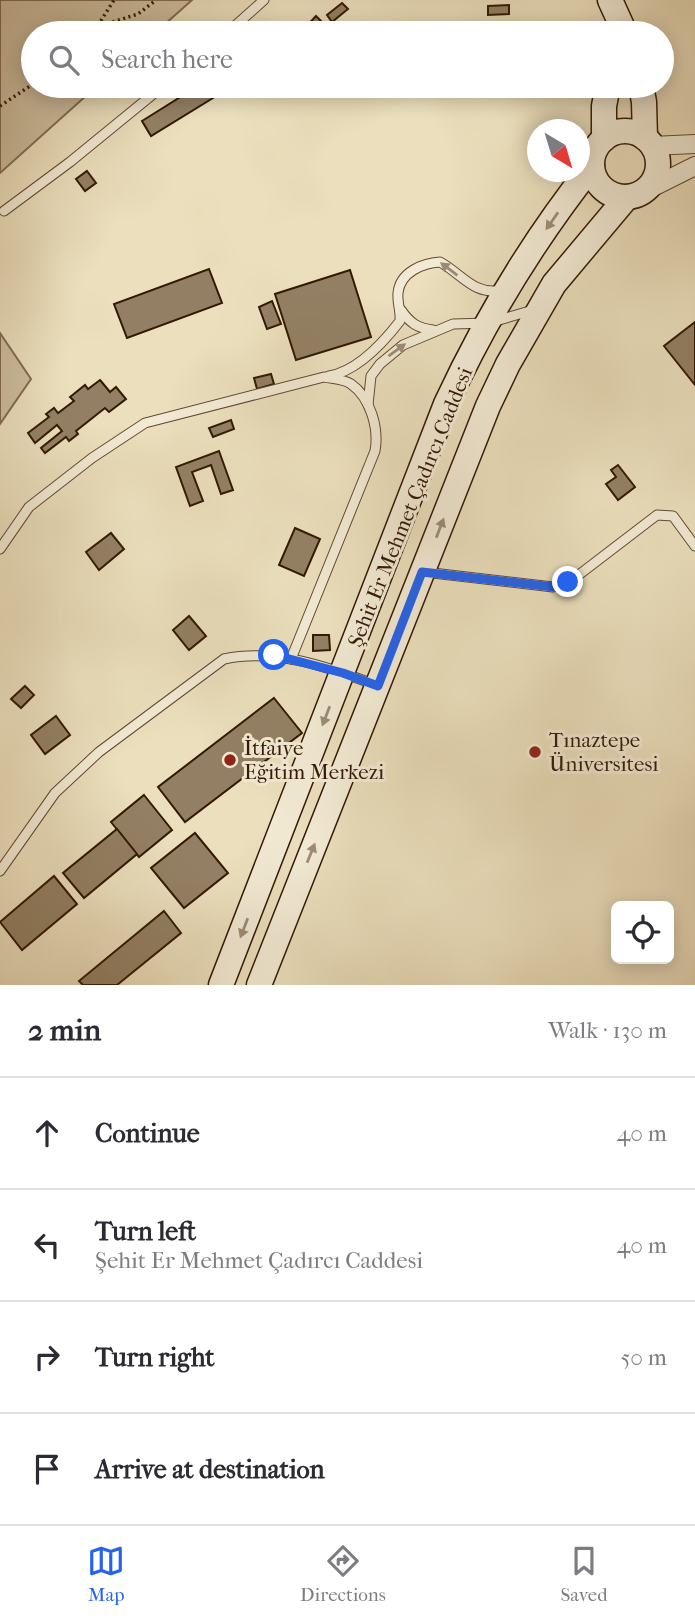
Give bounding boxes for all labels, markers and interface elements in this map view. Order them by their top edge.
search box [21,21,674,98]
icon: search [45,41,83,79]
text: Search here [101,44,233,75]
north arrow [527,119,590,182]
one-way arrow [545,212,559,230]
one-way arrow [441,262,459,277]
one-way arrow [388,343,406,357]
street label: Şehit Er Mehmet Çadırcı Caddesi [343,364,478,651]
one-way arrow [434,517,445,538]
route end [552,566,583,597]
route start [258,639,289,670]
one-way arrow [321,706,332,727]
place label: Tınaztepe Üniversitesi [549,728,658,776]
place label: İtfaiye Eğitim Merkezi [244,736,384,784]
marker: Tınaztepe Üniversitesi [527,744,543,760]
marker: İtfaiye Eğitim Merkezi [222,752,238,768]
one-way arrow [306,843,317,864]
map controls [611,901,674,964]
button: locate [611,901,674,964]
one-way arrow [238,918,249,939]
text: 2 min [28,1013,101,1048]
text: Walk · 130 m [548,1017,667,1044]
icon: ahead [28,1114,66,1152]
text: Continue [95,1118,200,1149]
text: 40 m [617,1120,667,1147]
text: Turn left [95,1216,196,1247]
icon: left [28,1226,66,1264]
text: 40 m [617,1232,667,1259]
text: Şehit Er Mehmet Çadırcı Caddesi [95,1247,423,1274]
icon: right [28,1338,66,1376]
text: Turn right [95,1342,215,1373]
text: 50 m [620,1344,667,1371]
icon: arrive [28,1450,66,1488]
text: Arrive at destination [95,1454,325,1485]
tab: Map [87,1542,125,1606]
tab: Directions [300,1542,386,1606]
tab: Saved [560,1542,608,1606]

